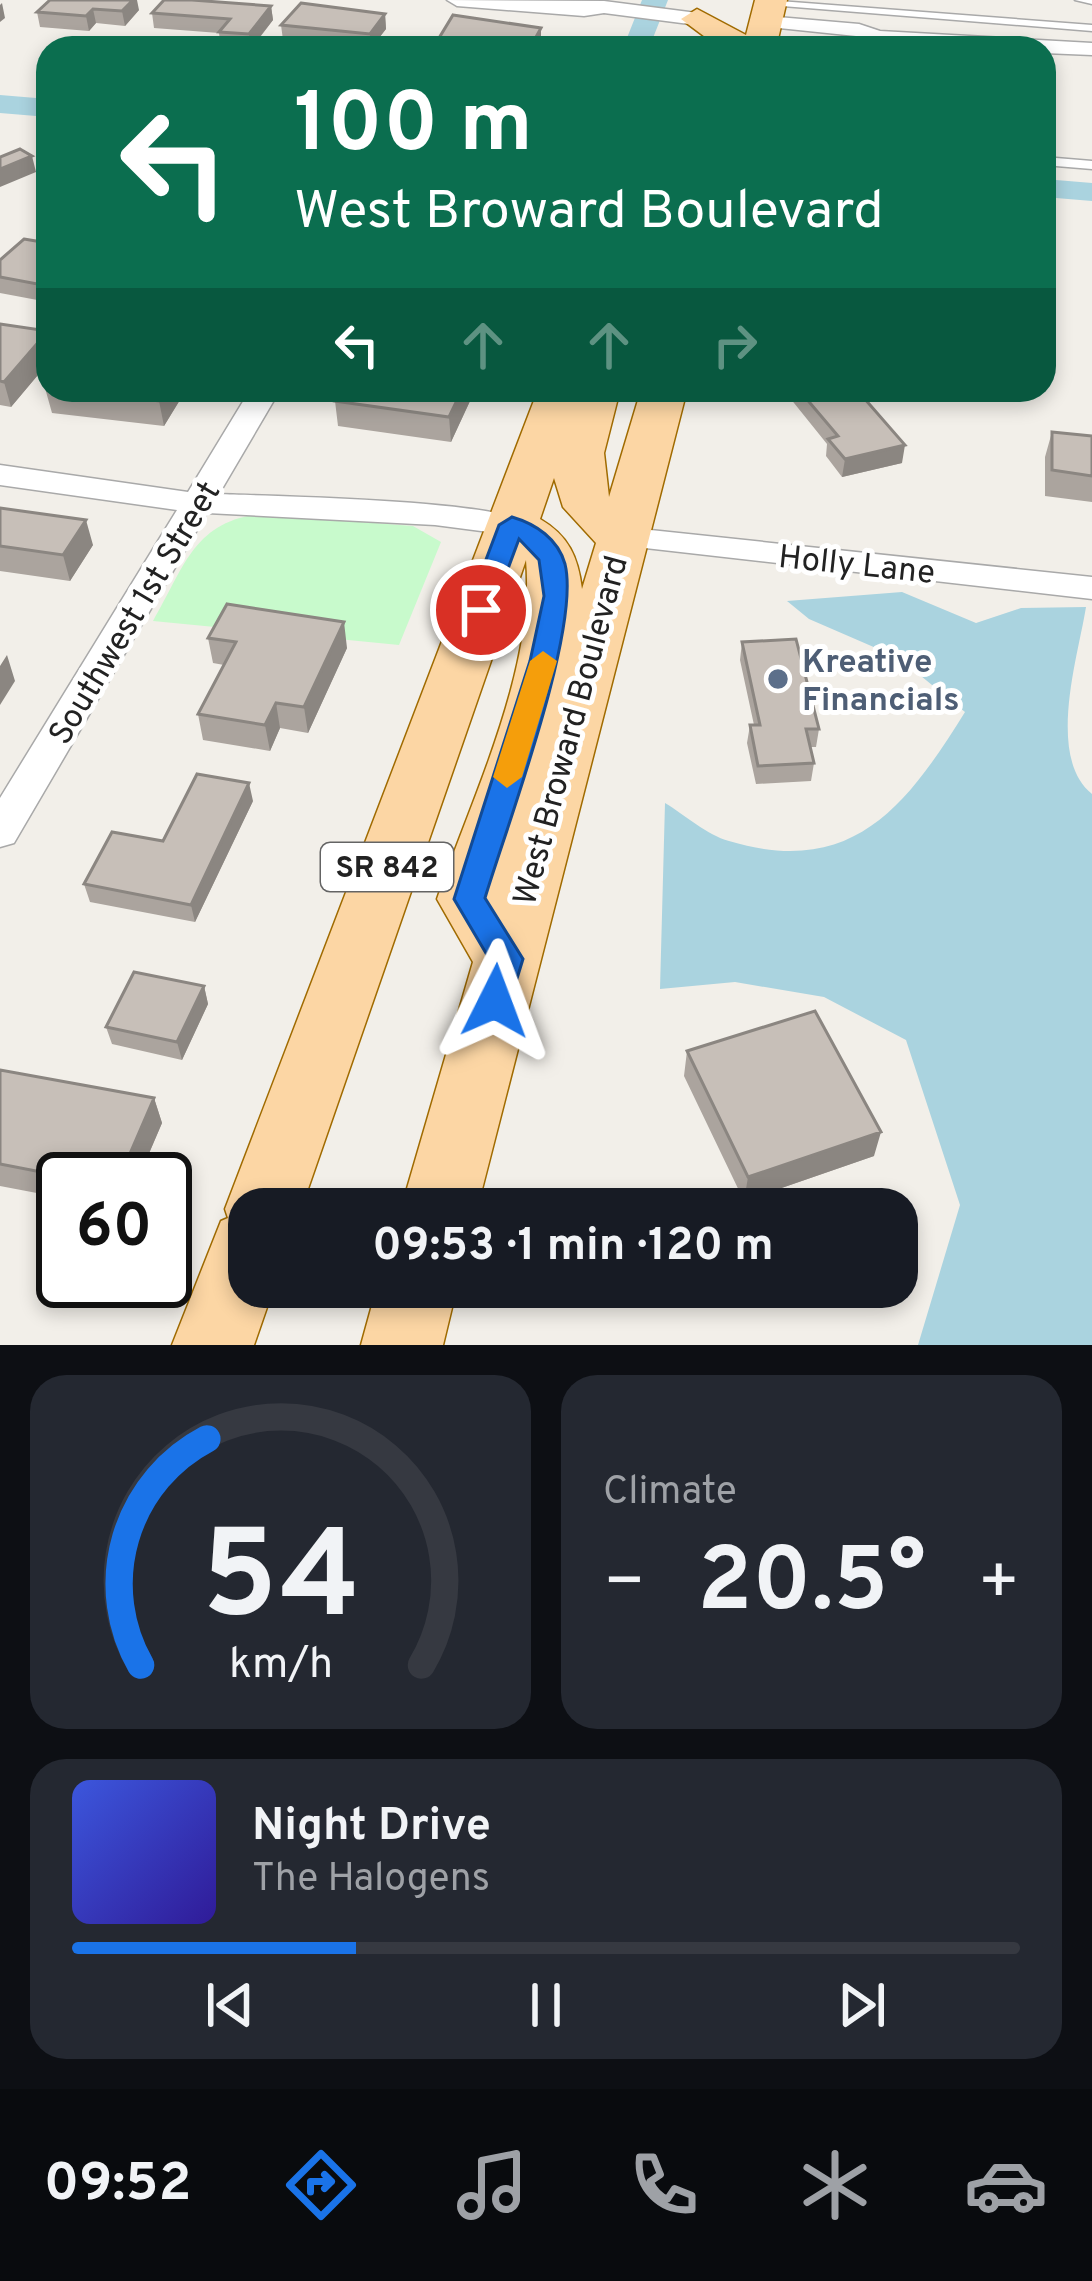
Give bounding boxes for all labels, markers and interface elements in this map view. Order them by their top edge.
text: 100 m [294,75,533,181]
icon: left [96,84,252,240]
text: West Broward Boulevard [294,179,884,248]
icon: left [324,312,390,378]
icon: ahead [450,312,516,378]
icon: ahead [576,312,642,378]
icon: right [702,312,768,378]
street label: Southwest 1st Street [41,475,232,754]
street label: Holly Lane [776,538,937,596]
street label: West Broward Boulevard [506,552,640,910]
pin [430,559,532,661]
icon: arrive [448,577,514,643]
place label: Kreative Financials [802,643,960,723]
marker: Kreative Financials [765,666,791,692]
road number: SR 842 [321,843,453,891]
position arrow [432,938,558,1064]
speed limit sign: 60 [36,1152,192,1308]
text: 09:53 · 1 min · 120 m [372,1219,774,1276]
text: Climate [603,1469,737,1518]
text: 54 [201,1504,360,1662]
text: 20.5° [697,1529,926,1642]
text: − [603,1544,646,1627]
text: + [977,1544,1020,1627]
text: km/h [228,1639,333,1693]
text: Night Drive [252,1799,491,1856]
text: The Halogens [252,1856,490,1905]
icon: previous [197,1972,263,2038]
icon: pause [513,1972,579,2038]
icon: next [829,1972,895,2038]
icon: directions [279,2143,363,2227]
icon: music [450,2143,534,2227]
icon: phone [622,2143,706,2227]
icon: climate [793,2143,877,2227]
icon: car [964,2143,1048,2227]
text: 09:52 [44,2151,192,2220]

